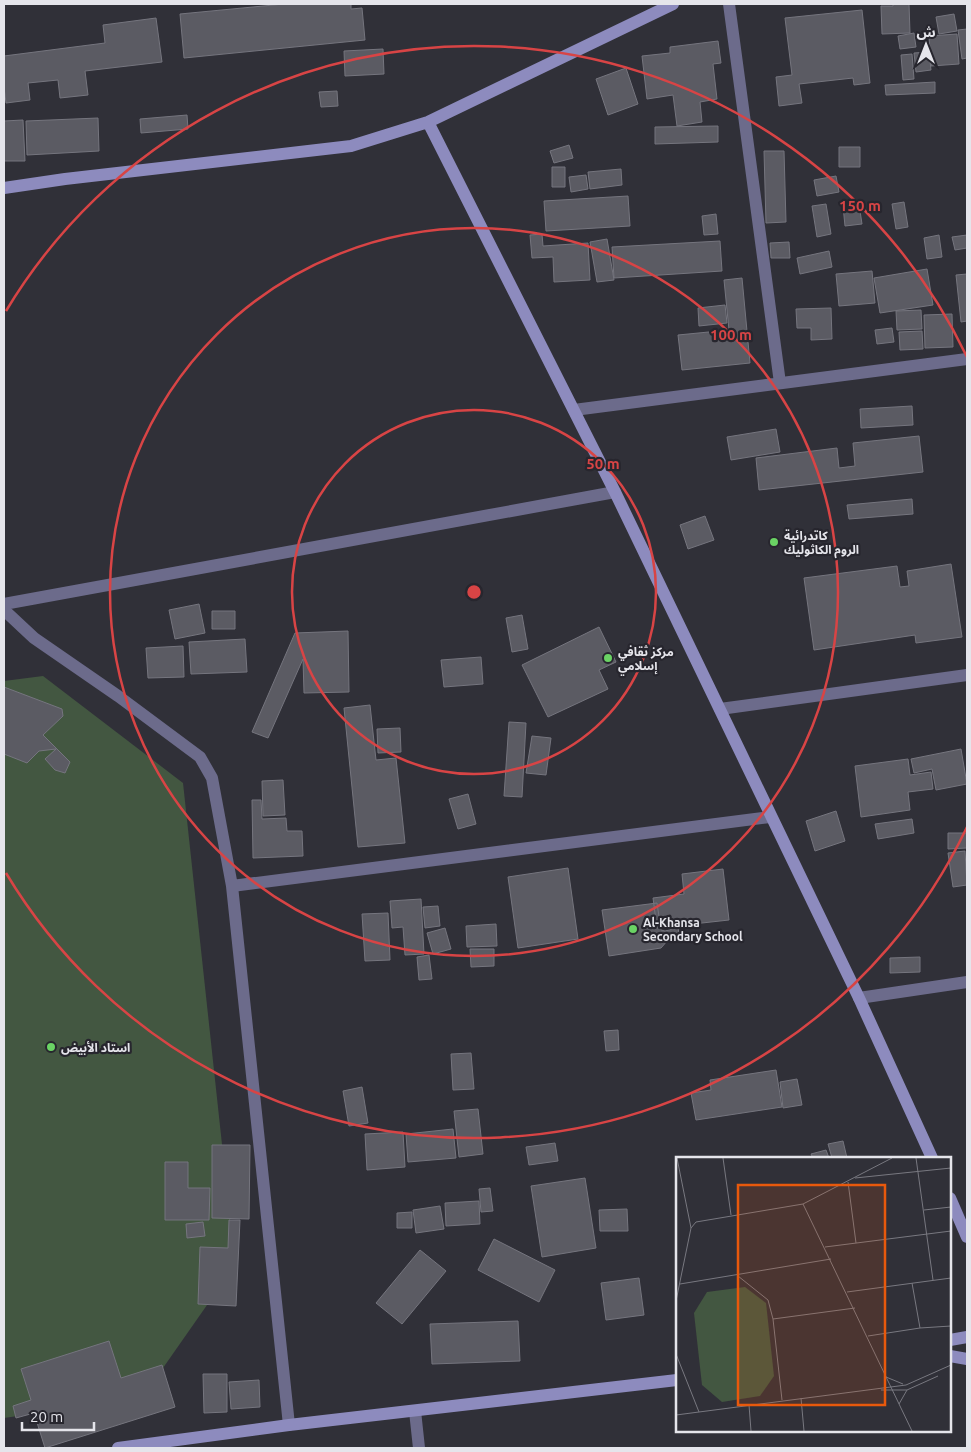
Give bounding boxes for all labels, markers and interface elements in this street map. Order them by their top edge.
north arrow [901,20,951,70]
text: ش [916,24,936,40]
text: 150 m [839,197,881,214]
text: 100 m [710,326,752,343]
text: 50 m [586,455,620,472]
place label: كاتدرائية الروم الكاثوليك [784,529,859,559]
marker: كاتدرائية الروم الكاثوليك [768,536,780,548]
centre of rings [465,583,483,601]
place label: مركز ثقافي إسلامي [618,645,674,675]
marker: مركز ثقافي إسلامي [602,652,614,664]
place label: Al-Khansa Secondary School [643,916,743,943]
marker: Al-Khansa Secondary School [627,923,639,935]
marker: استاد الأبيض [45,1041,57,1053]
place label: استاد الأبيض [61,1041,130,1055]
inset map [676,1157,951,1432]
scale bar [22,1400,95,1432]
text: 20 m [30,1408,63,1425]

